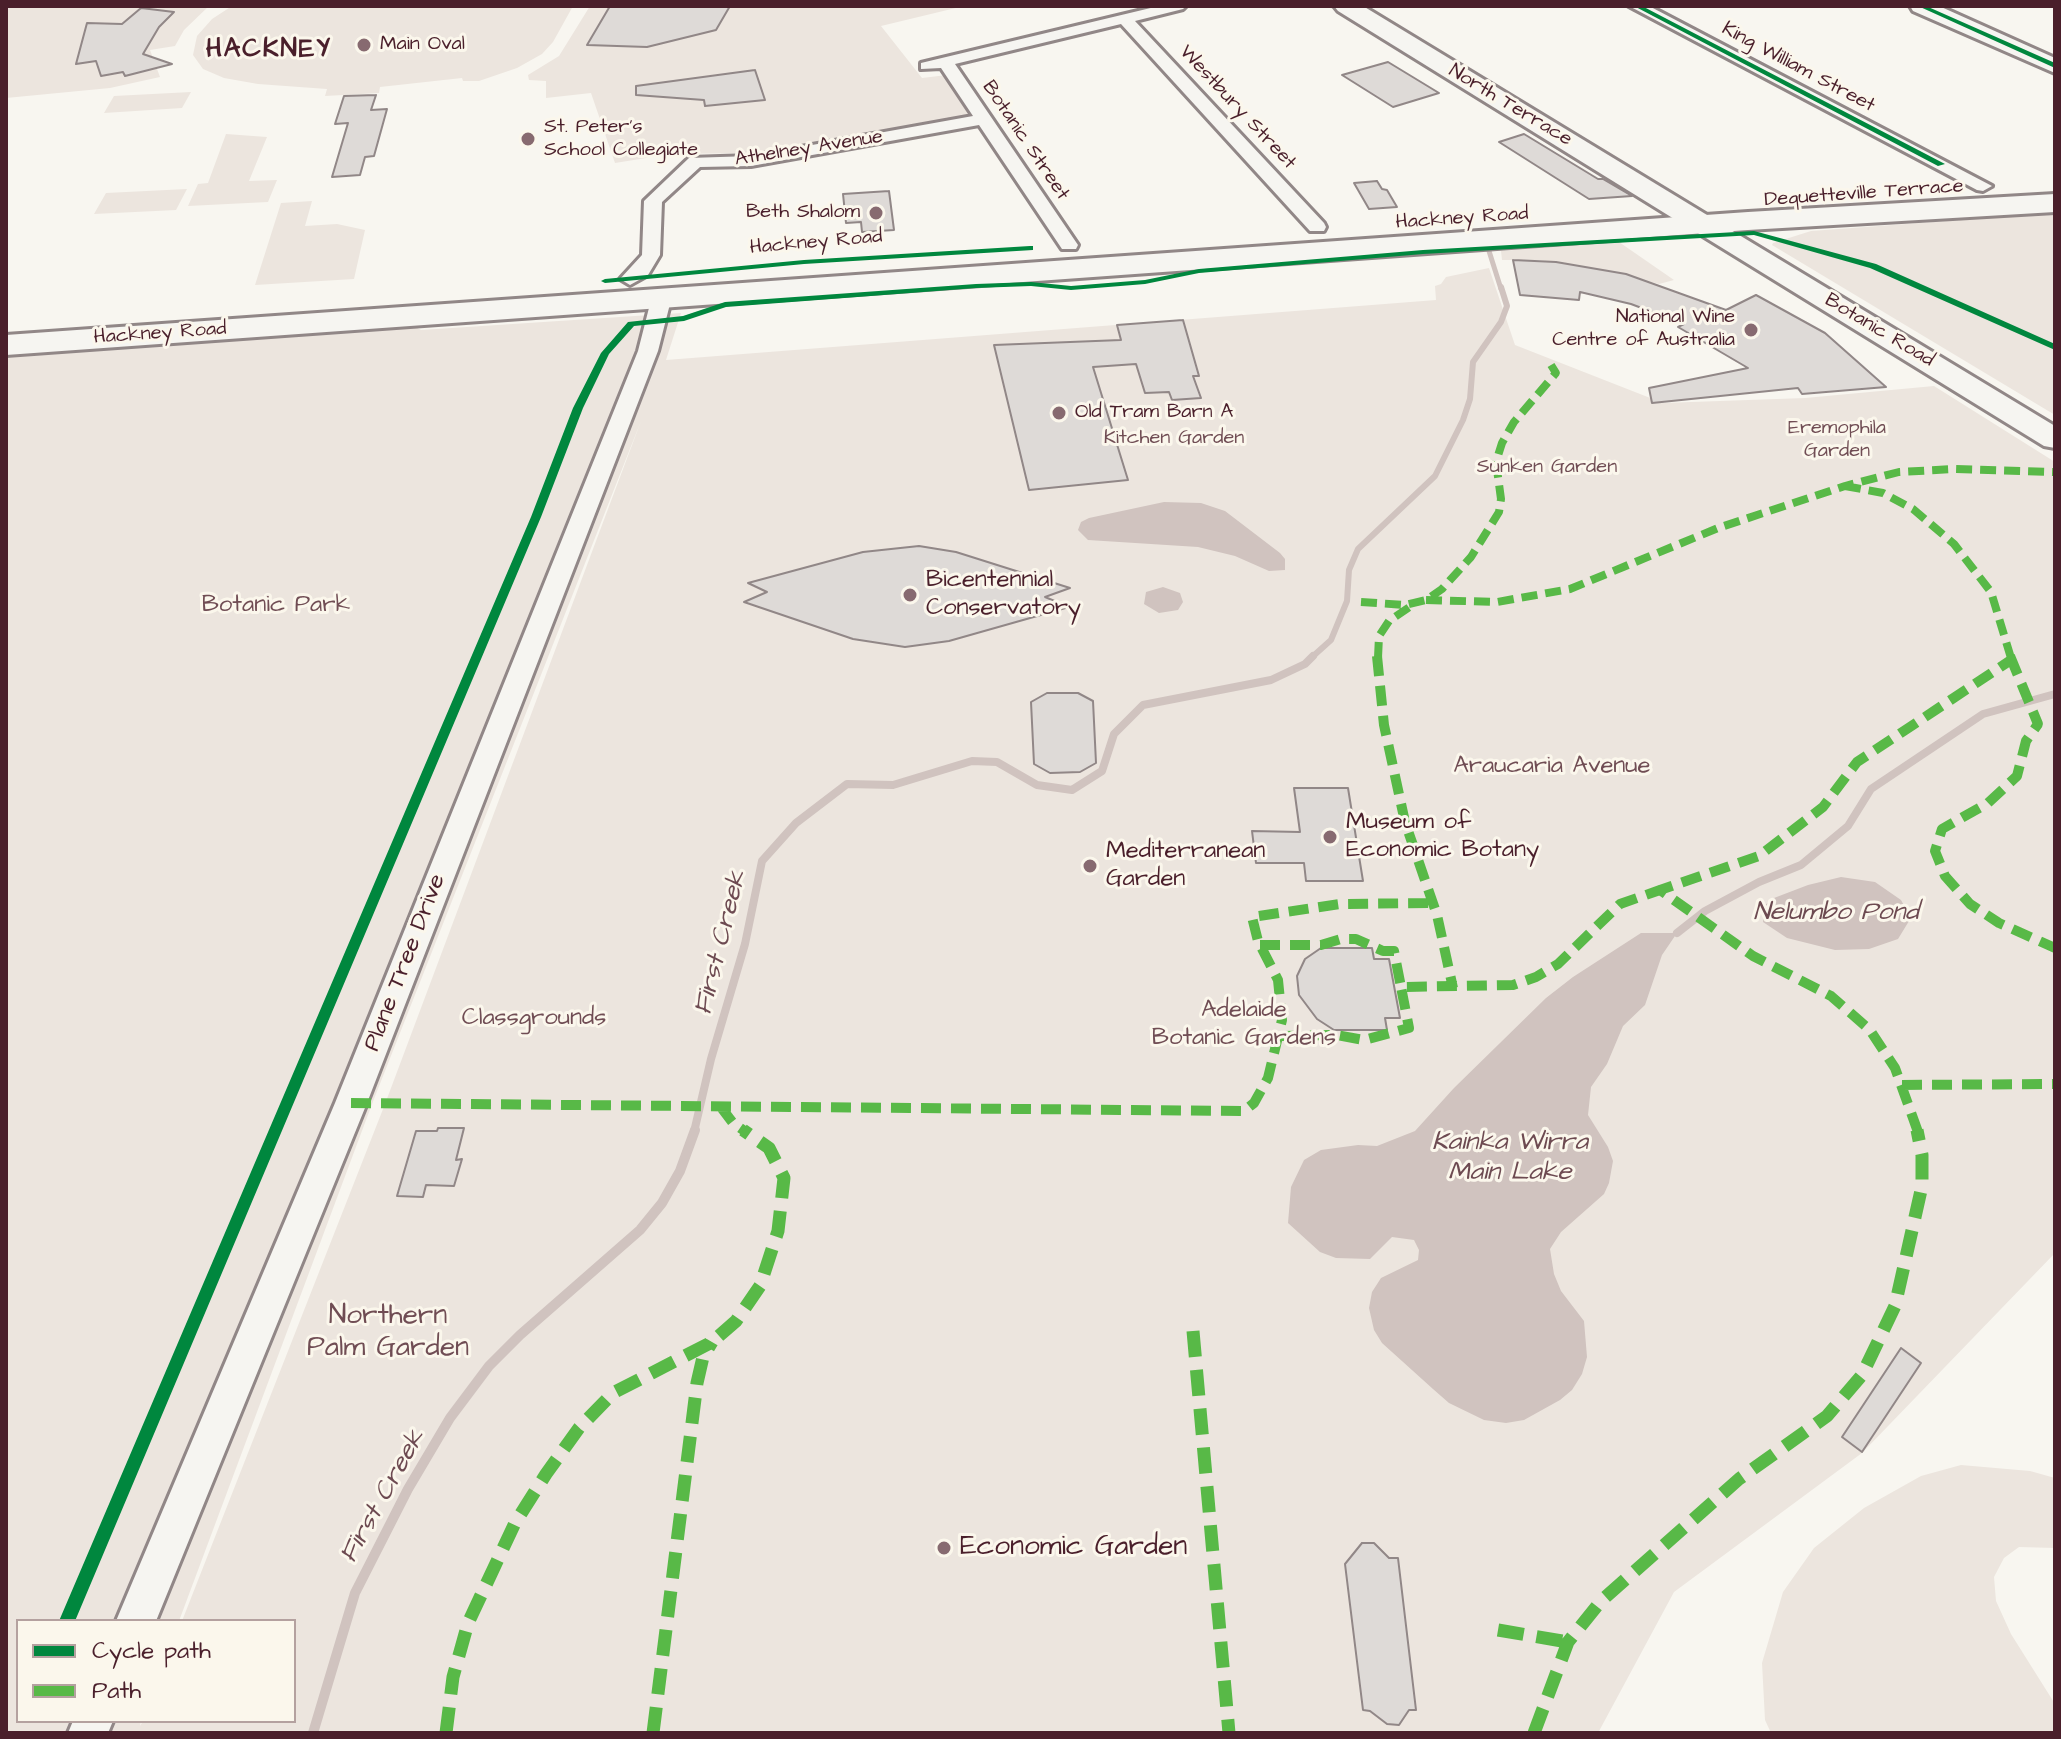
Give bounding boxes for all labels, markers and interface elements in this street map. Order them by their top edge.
street label: King William Street [1717,17,1879,119]
place label: Main Oval [380,33,465,57]
district label: HACKNEY [206,35,332,67]
marker: Main Oval [355,36,373,54]
street label: Westbury Street [1173,41,1301,175]
street label: North Terrace [1444,60,1576,152]
street label: Botanic Street [976,77,1074,205]
place label: St. Peter's School Collegiate [544,116,698,163]
street label: Athelney Avenue [733,125,885,173]
marker: St. Peter's School Collegiate [519,130,537,148]
street label: Dequetteville Terrace [1764,175,1964,213]
place label: Beth Shalom [746,201,860,225]
street label: Hackney Road [1395,202,1529,236]
marker: Beth Shalom [867,204,885,222]
street label: Hackney Road [749,225,883,261]
street label: Botanic Road [1820,289,1938,373]
place label: National Wine Centre of Australia [1552,306,1735,353]
street label: Hackney Road [93,317,227,351]
marker: National Wine Centre of Australia [1742,321,1760,339]
place label: Old Tram Barn A [1075,401,1233,425]
marker: Old Tram Barn A [1050,404,1068,422]
park label: Eremophila Garden [1788,417,1886,464]
park label: Kitchen Garden [1104,427,1244,451]
park label: Sunken Garden [1477,456,1617,480]
place label: Bicentennial Conservatory [926,567,1081,623]
marker: Bicentennial Conservatory [901,586,919,604]
park label: Botanic Park [202,592,350,620]
park label: Araucaria Avenue [1453,753,1651,781]
place label: Museum of Economic Botany [1346,809,1539,865]
marker: Museum of Economic Botany [1321,828,1339,846]
place label: Mediterranean Garden [1106,838,1265,894]
marker: Mediterranean Garden [1081,857,1099,875]
water label: First Creek [689,868,755,1018]
street label: Plane Tree Drive [359,870,453,1056]
water label: Nelumbo Pond [1753,898,1919,930]
park label: Adelaide Botanic Gardens [1152,997,1336,1053]
park label: Classgrounds [462,1005,606,1033]
water label: Kainka Wirra Main Lake [1432,1128,1588,1190]
park label: Northern Palm Garden [307,1300,469,1366]
water label: First Creek [335,1425,433,1569]
place label: Economic Garden [960,1531,1187,1565]
marker: Economic Garden [935,1539,953,1557]
legend [16,1619,296,1723]
text: Cycle path [92,1634,211,1668]
text: Path [92,1674,141,1708]

